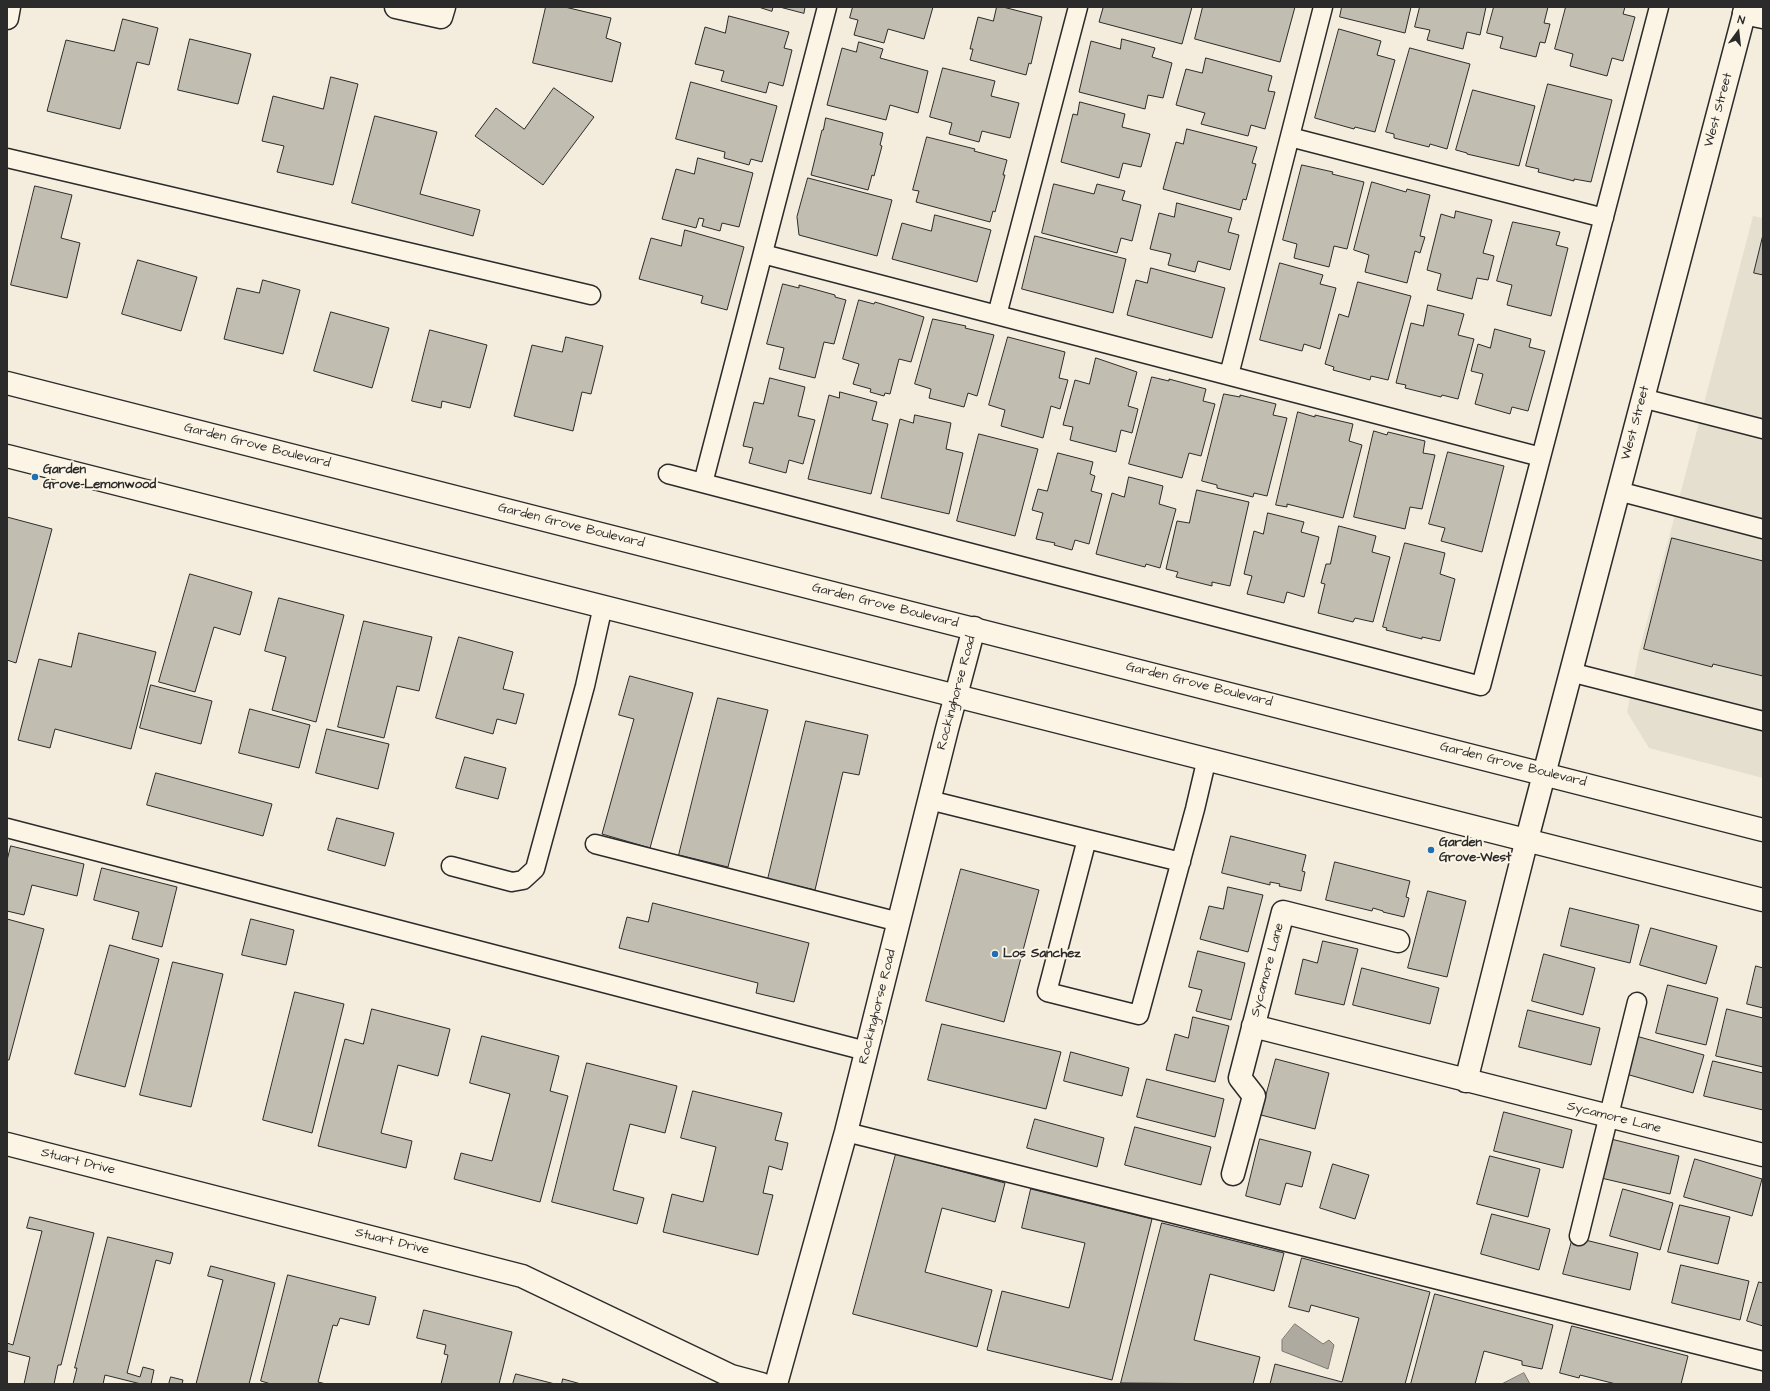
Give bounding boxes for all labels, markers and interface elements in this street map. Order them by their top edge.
north arrow [1718,12,1758,52]
text: N [1736,12,1747,28]
street label: West Street [1702,71,1736,149]
street label: West Street [1619,384,1653,462]
street label: Garden Grove Boulevard [182,420,332,472]
place label: Garden Grove-Lemonwood [43,462,156,493]
marker: Garden Grove-Lemonwood [30,472,40,482]
street label: Garden Grove Boulevard [496,500,646,552]
street label: Garden Grove Boulevard [810,580,960,632]
street label: Rockinghorse Road [934,634,980,752]
street label: Garden Grove Boulevard [1124,659,1274,711]
street label: Garden Grove Boulevard [1438,739,1588,791]
place label: Garden Grove-West [1439,835,1511,866]
marker: Garden Grove-West [1426,845,1436,855]
street label: Sycamore Lane [1248,921,1288,1019]
place label: Los Sanchez [1003,946,1081,962]
street label: Rockinghorse Road [856,948,900,1066]
marker: Los Sanchez [990,949,1000,959]
street label: Sycamore Lane [1565,1099,1663,1137]
street label: Stuart Drive [39,1145,117,1179]
street label: Stuart Drive [353,1225,431,1259]

